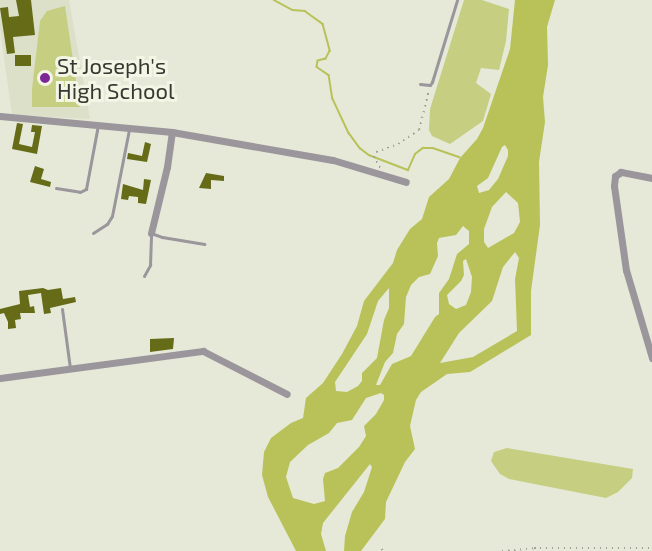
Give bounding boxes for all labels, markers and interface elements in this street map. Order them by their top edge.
place label: St Joseph's High School [57,52,175,104]
marker: St Joseph's High School [38,71,52,85]

